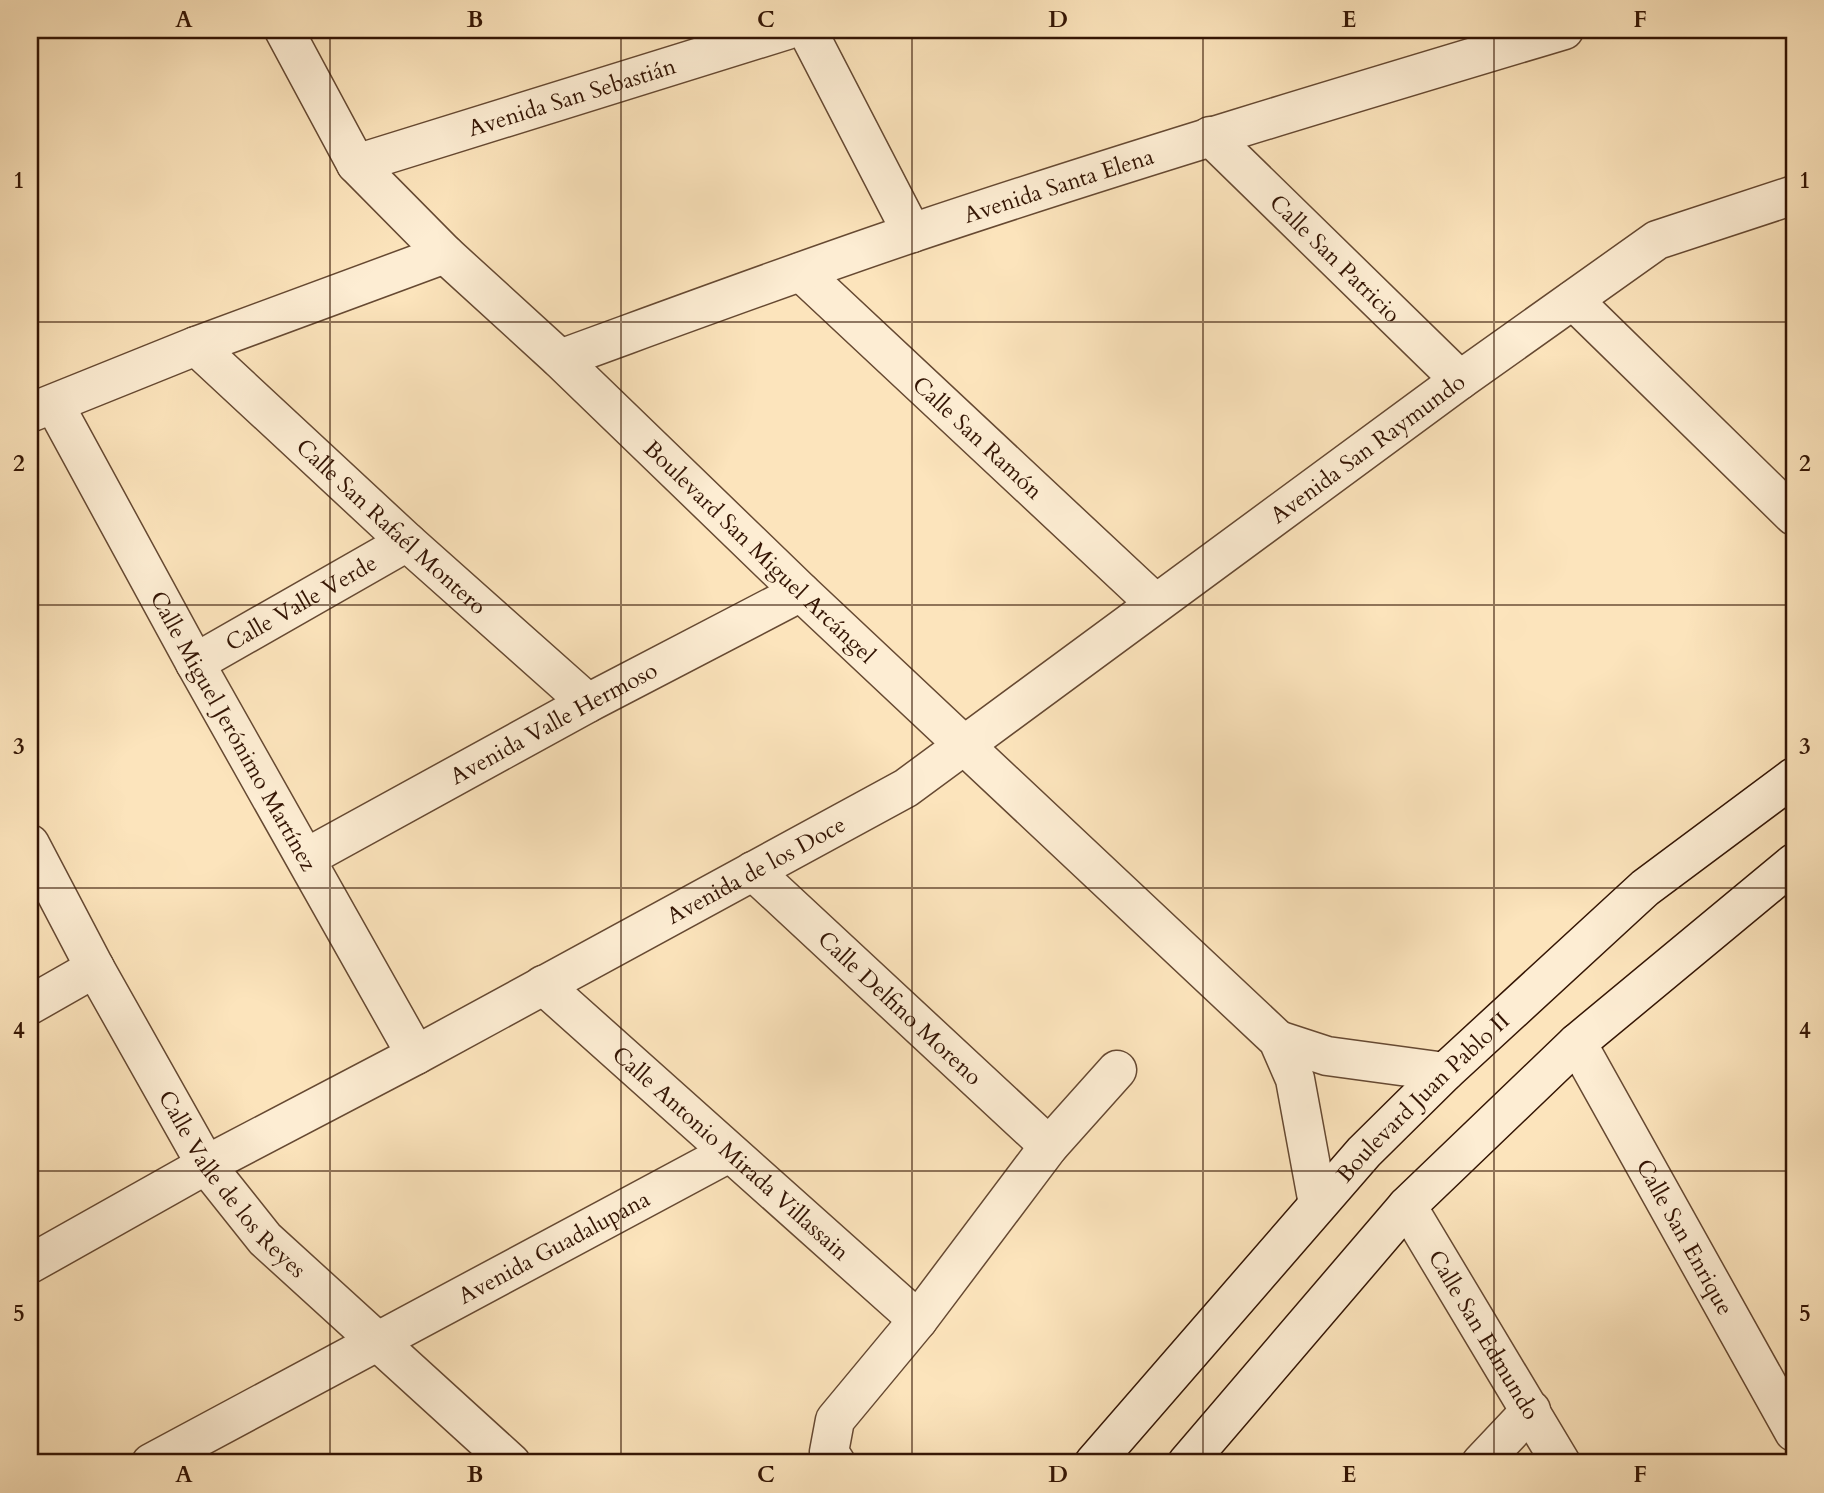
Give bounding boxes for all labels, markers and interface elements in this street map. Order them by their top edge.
text: A [175,4,193,35]
text: B [467,4,483,35]
text: C [757,4,775,35]
text: D [1048,4,1068,35]
text: E [1342,4,1356,35]
text: F [1633,4,1647,35]
street label: Avenida San Sebastián [464,50,680,144]
street label: Avenida Santa Elena [960,140,1157,230]
text: 1 [13,165,25,196]
text: 1 [1799,165,1811,196]
street label: Calle San Patricio [1263,187,1408,329]
street label: Avenida San Raymundo [1264,366,1471,530]
street label: Calle San Ramón [906,369,1050,506]
street label: Calle San Rafaél Montero [290,431,493,621]
street label: Boulevard San Miguel Arcángel [637,433,883,670]
text: 2 [13,448,25,479]
text: 2 [1799,448,1811,479]
street label: Calle Valle Verde [220,547,382,658]
street label: Calle Miguel Jerónimo Martínez [143,585,325,876]
street label: Avenida Valle Hermoso [444,654,663,792]
text: 3 [13,731,25,762]
text: 3 [1799,731,1811,762]
street label: Avenida de los Doce [661,808,851,931]
street label: Calle Delfino Moreno [811,924,989,1092]
street label: Boulevard Juan Pablo II [1329,1005,1516,1189]
text: 4 [13,1015,25,1046]
text: 4 [1799,1015,1811,1046]
street label: Calle Antonio Mirada Villassain [606,1039,856,1267]
street label: Calle Valle de los Reyes [151,1085,313,1285]
street label: Calle San Enrique [1629,1153,1741,1320]
street label: Avenida Guadalupana [452,1183,655,1311]
street label: Calle San Edmundo [1421,1244,1547,1425]
text: 5 [13,1298,25,1329]
text: 5 [1799,1298,1811,1329]
text: A [175,1459,193,1490]
text: B [467,1459,483,1490]
text: C [757,1459,775,1490]
text: D [1048,1459,1068,1490]
text: E [1342,1459,1356,1490]
text: F [1633,1459,1647,1490]

